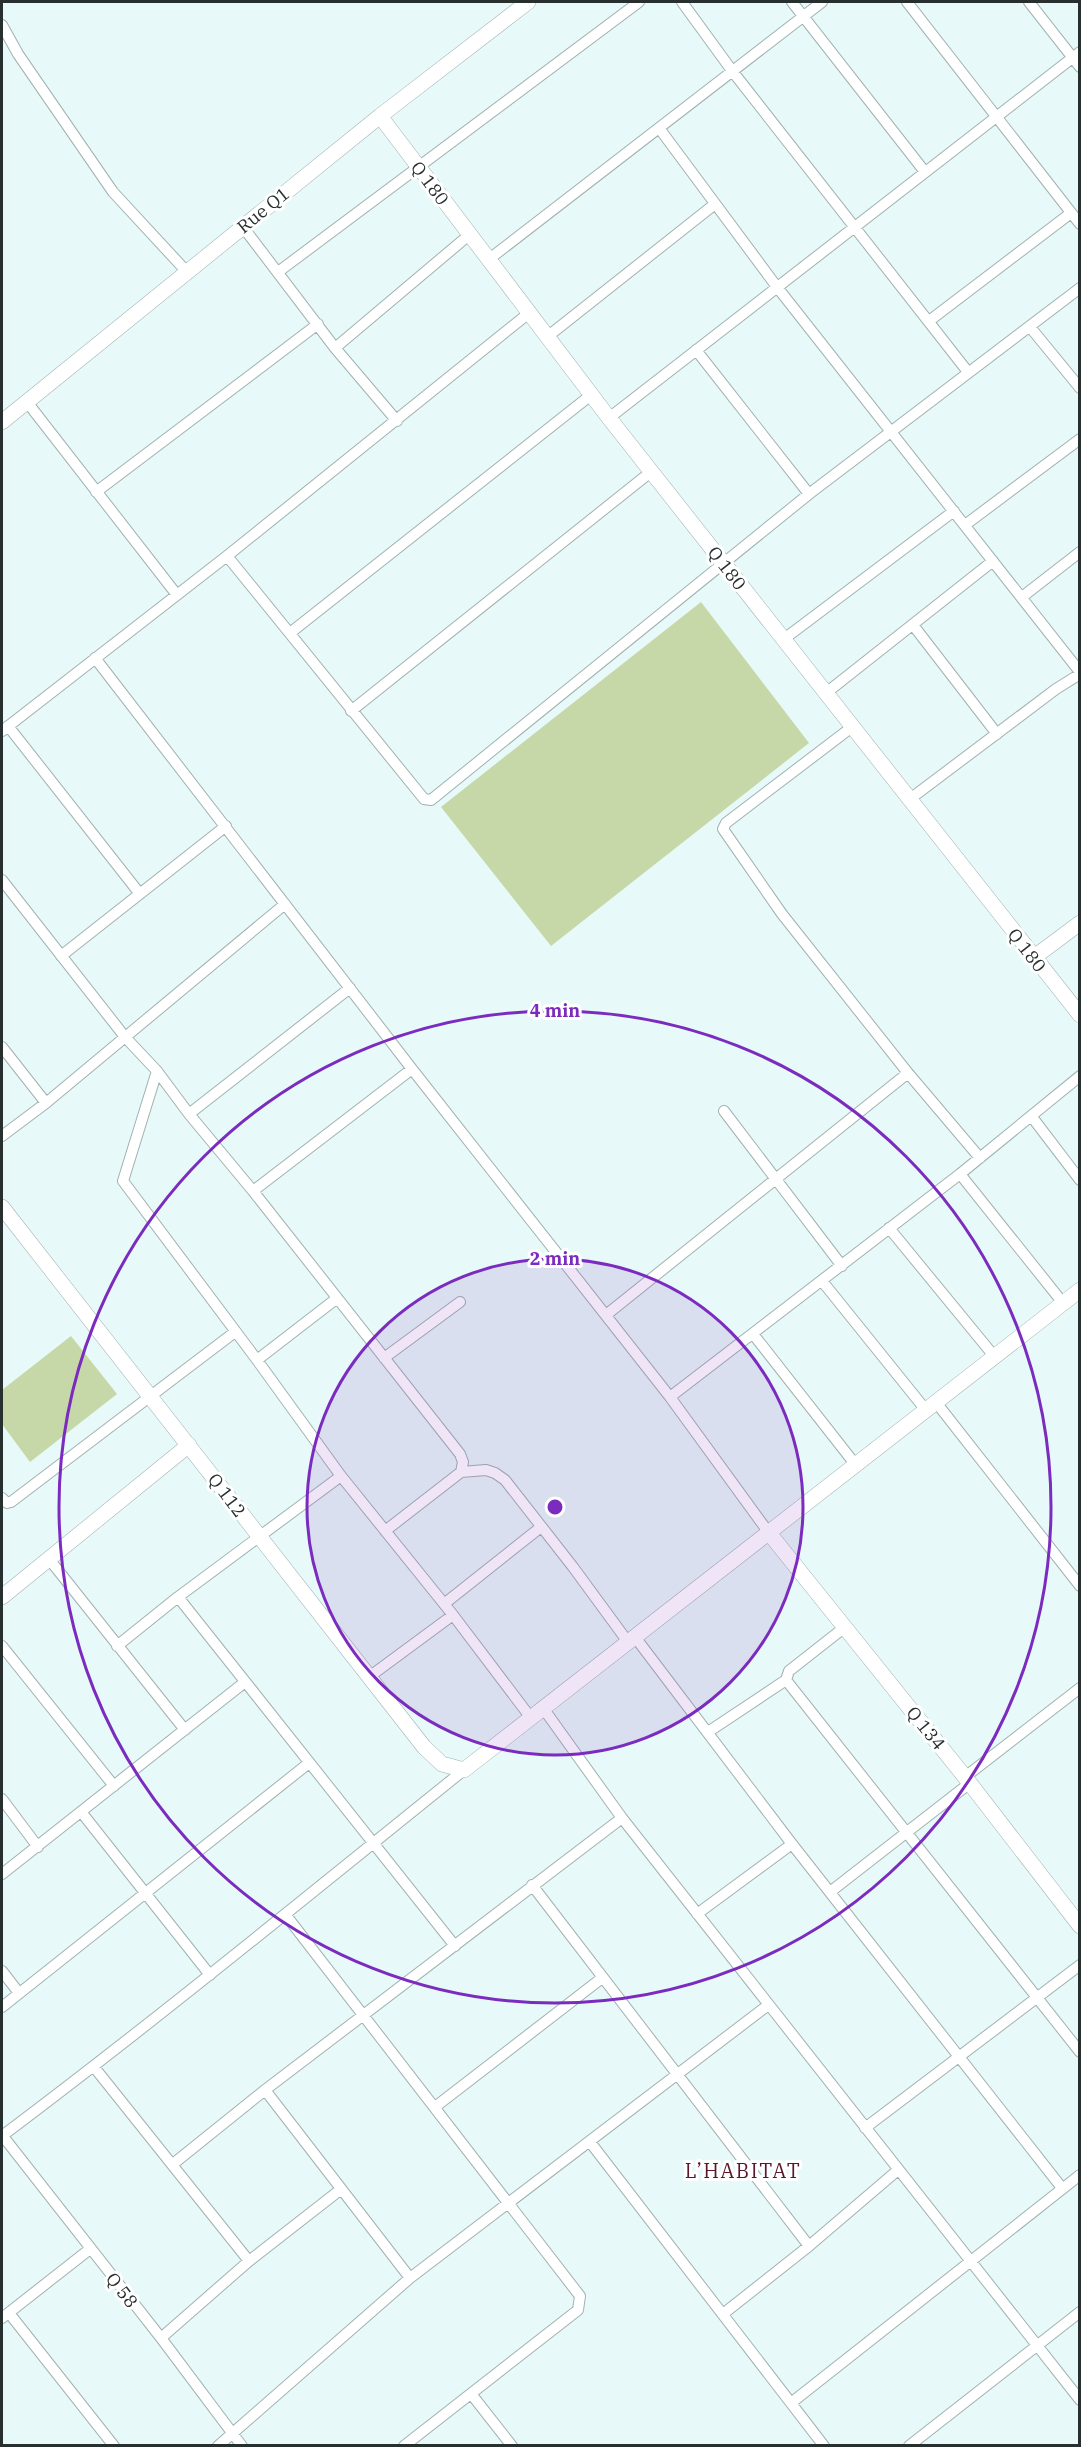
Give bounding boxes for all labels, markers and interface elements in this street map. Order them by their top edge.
street label: Q 180 [406,156,454,210]
street label: Rue Q1 [232,182,294,238]
street label: Q 180 [703,541,751,595]
street label: Q 180 [1003,923,1051,977]
text: 4 min [530,999,580,1022]
text: 2 min [530,1247,580,1270]
street label: Q 112 [203,1468,251,1522]
centre of rings [545,1497,565,1517]
street label: Q 134 [901,1702,951,1754]
district label: L’HABITAT [685,2157,801,2184]
street label: Q 58 [101,2268,143,2312]

